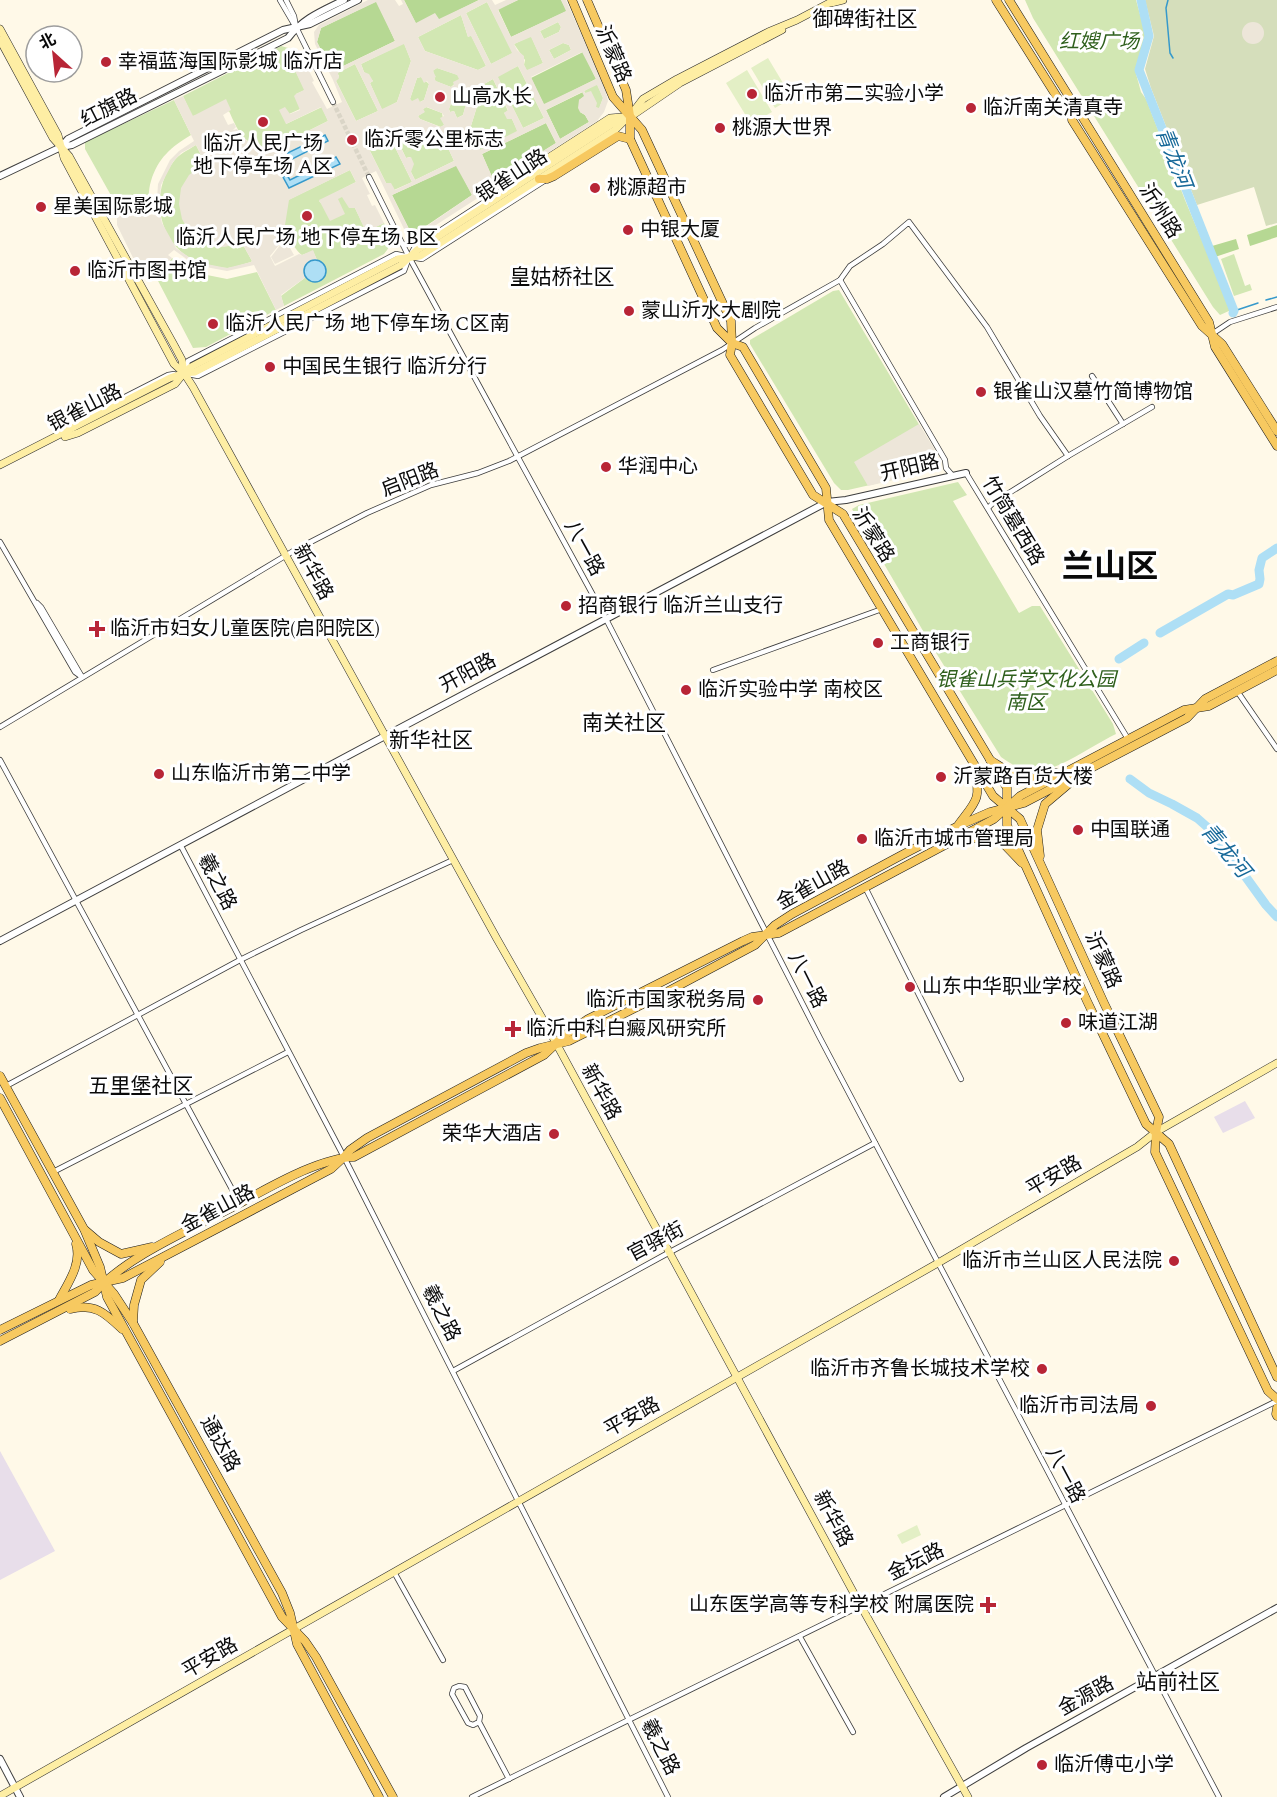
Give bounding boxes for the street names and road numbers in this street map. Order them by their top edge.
street label: 沂蒙路 [587,21,639,87]
street label: 红旗路 [75,81,143,135]
street label: 银雀山路 [470,142,554,210]
street label: 沂州路 [1131,178,1189,244]
street label: 银雀山路 [43,376,127,440]
street label: 开阳路 [877,447,943,489]
street label: 启阳路 [377,455,443,505]
street label: 竹简墓西路 [974,470,1052,572]
street label: 沂蒙路 [844,502,902,568]
street label: 八一路 [556,514,612,582]
street label: 新华路 [285,538,341,606]
street label: 开阳路 [434,646,502,700]
street label: 羲之路 [190,848,244,916]
street label: 金雀山路 [771,852,855,918]
street label: 沂蒙路 [1077,926,1129,994]
street label: 八一路 [780,946,834,1014]
street label: 新华路 [573,1058,629,1126]
street label: 平安路 [1021,1148,1087,1204]
street label: 金雀山路 [176,1177,260,1241]
street label: 官驿街 [622,1215,690,1269]
street label: 羲之路 [414,1279,468,1347]
street label: 平安路 [598,1389,666,1445]
street label: 通达路 [192,1410,248,1478]
street label: 八一路 [1038,1441,1092,1509]
street label: 新华路 [806,1485,860,1553]
street label: 金坛路 [882,1535,950,1589]
street label: 平安路 [177,1630,243,1686]
street label: 金源路 [1052,1668,1120,1724]
street label: 羲之路 [633,1713,687,1781]

